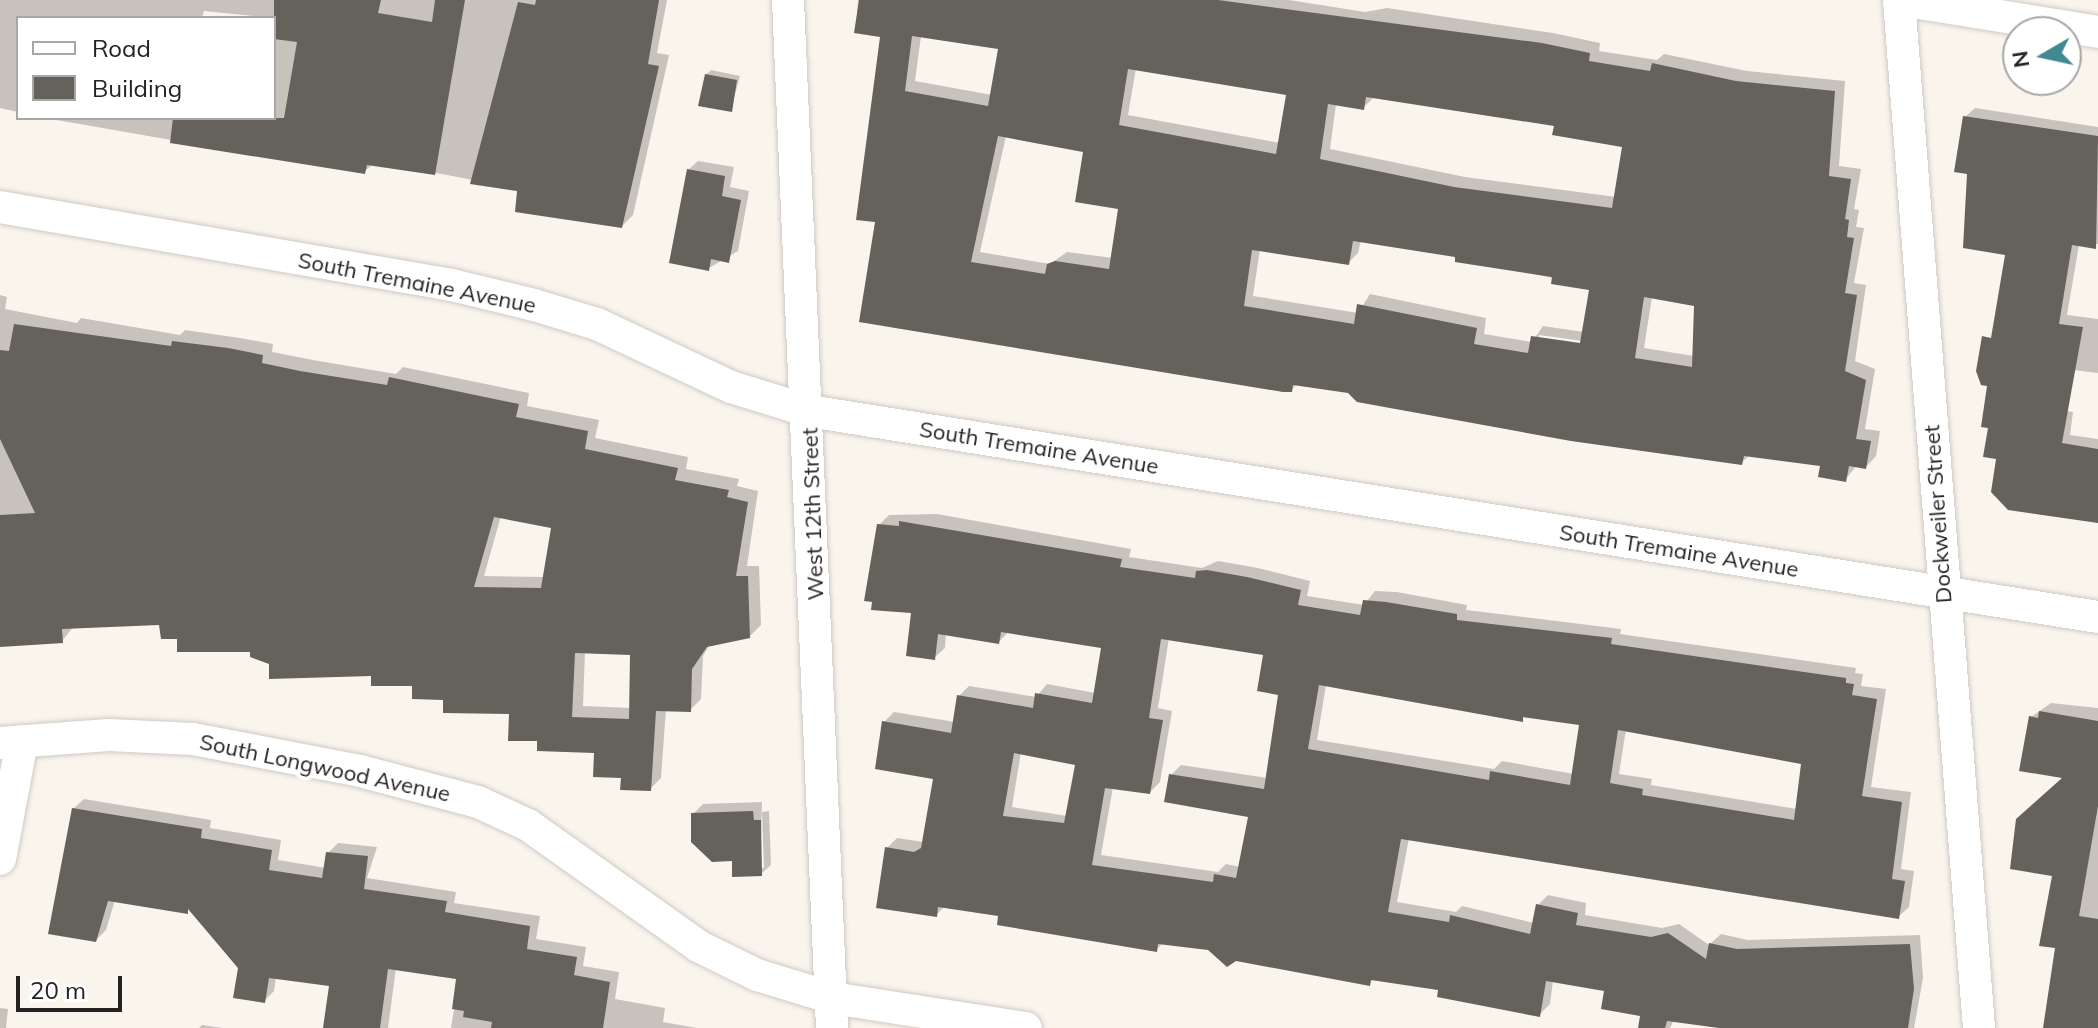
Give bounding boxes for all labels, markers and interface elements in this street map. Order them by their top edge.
legend [16,16,276,120]
north arrow [2002,16,2082,96]
text: Road [92,33,151,63]
text: N [2005,49,2035,70]
text: Building [92,73,182,103]
street label: South Tremaine Avenue [296,247,538,319]
street label: South Tremaine Avenue [918,416,1160,480]
street label: Dockweiler Street [1919,424,1957,604]
street label: West 12th Street [797,427,829,601]
street label: South Tremaine Avenue [1558,519,1800,583]
street label: South Longwood Avenue [197,729,453,807]
scale bar [20,960,126,1010]
text: 20 m [30,975,86,1005]

